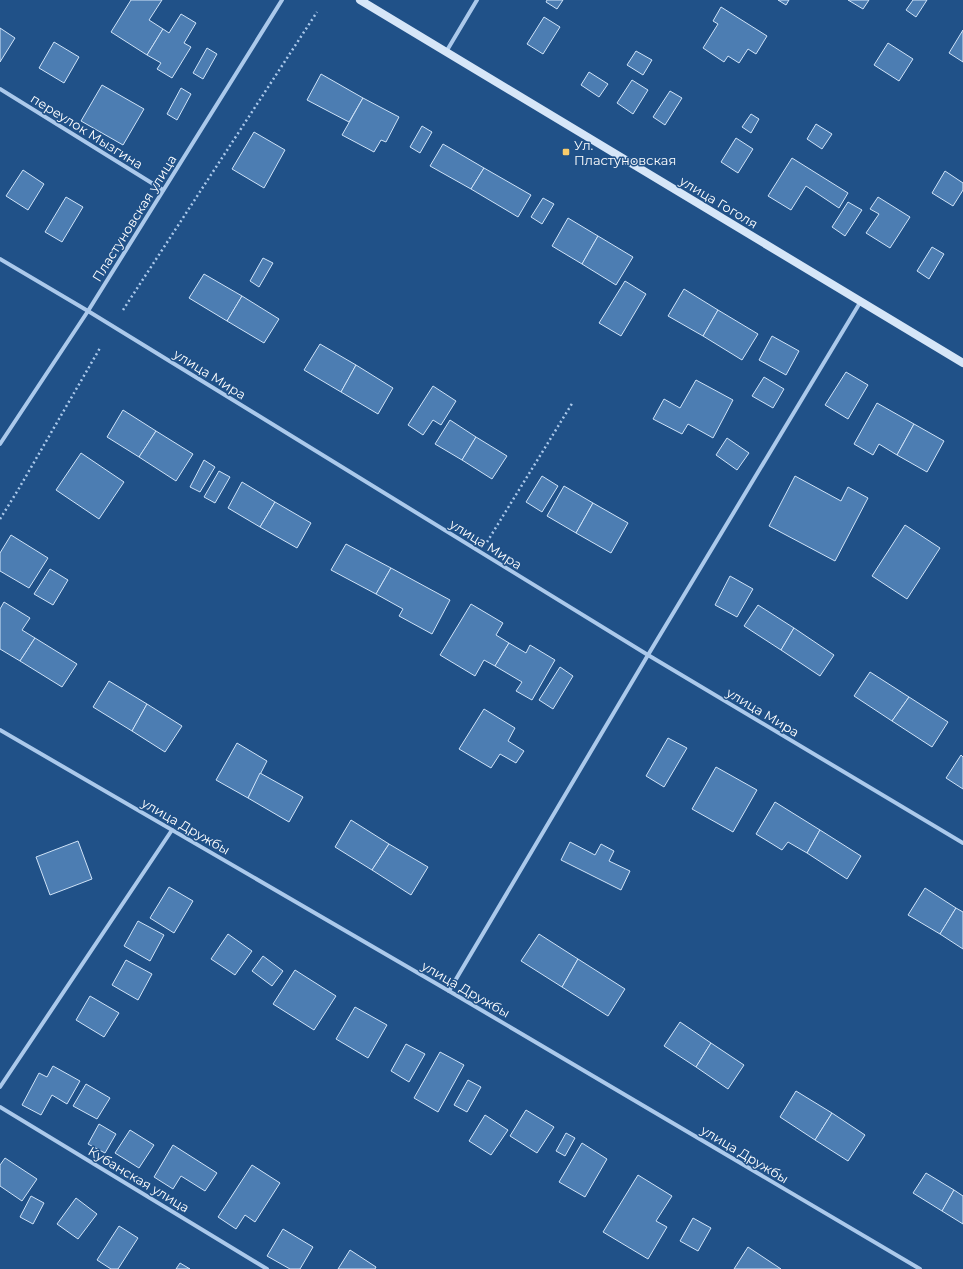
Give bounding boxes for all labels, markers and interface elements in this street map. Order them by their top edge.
street label: переулок Мызгина [28,90,146,172]
place label: Ул. Пластуновская [574,137,676,168]
marker: Ул. Пластуновская [561,147,571,157]
street label: Пластуновская улица [88,152,180,284]
street label: улица Гоголя [676,172,761,232]
street label: улица Мира [170,345,249,402]
street label: улица Мира [446,515,525,572]
street label: улица Мира [723,684,802,740]
street label: улица Дружбы [138,794,233,858]
street label: улица Дружбы [418,957,513,1021]
street label: улица Дружбы [697,1121,792,1186]
street label: Кубанская улица [86,1143,192,1215]

